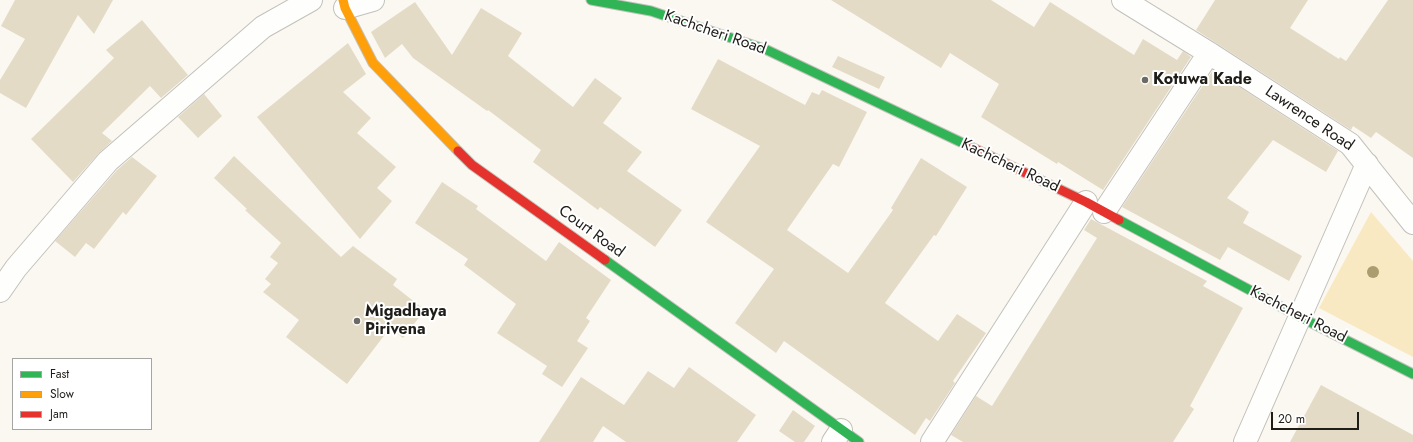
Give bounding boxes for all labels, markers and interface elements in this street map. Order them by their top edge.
street label: Kachcheri Road [662,7,768,59]
place label: Kotuwa Kade [1153,70,1252,90]
marker: Kotuwa Kade [1140,75,1150,85]
street label: Lawrence Road [1261,82,1357,156]
street label: Kachcheri Road [958,135,1062,197]
street label: Court Road [554,202,628,262]
street label: Kachcheri Road [1246,282,1350,348]
place label: Migadhaya Pirivena [365,302,447,340]
marker: Migadhaya Pirivena [352,316,362,326]
legend [12,358,152,430]
text: Fast [50,365,69,383]
text: Slow [50,385,74,403]
scale bar [1273,404,1361,430]
text: Jam [50,405,68,423]
text: 20 m [1278,410,1305,428]

